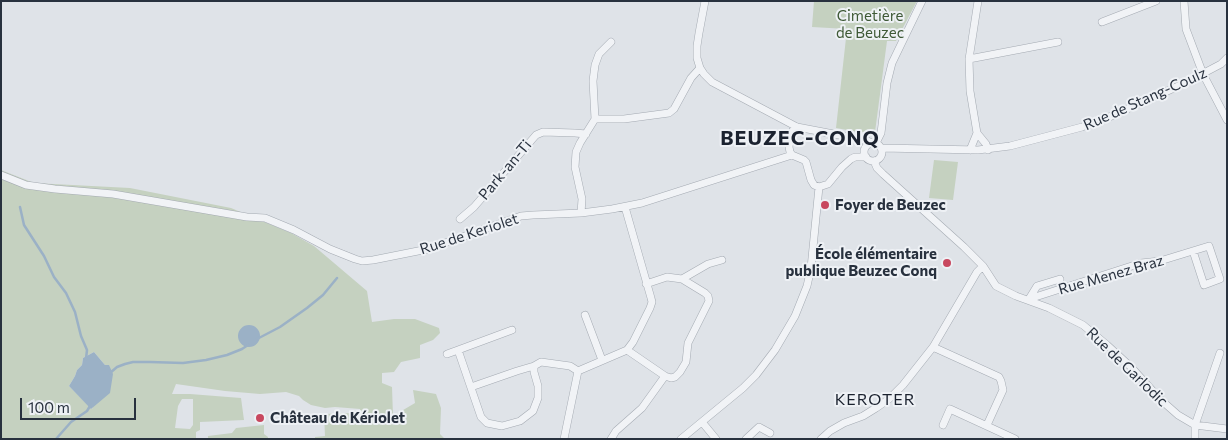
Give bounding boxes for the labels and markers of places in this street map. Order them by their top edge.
place label: Foyer de Beuzec [835,196,946,214]
marker: Foyer de Beuzec [819,199,831,211]
place label: École élémentaire publique Beuzec Conq [785,245,937,280]
marker: École élémentaire publique Beuzec Conq [941,257,953,269]
place label: Château de Kériolet [270,409,405,427]
marker: Château de Kériolet [254,412,266,424]

